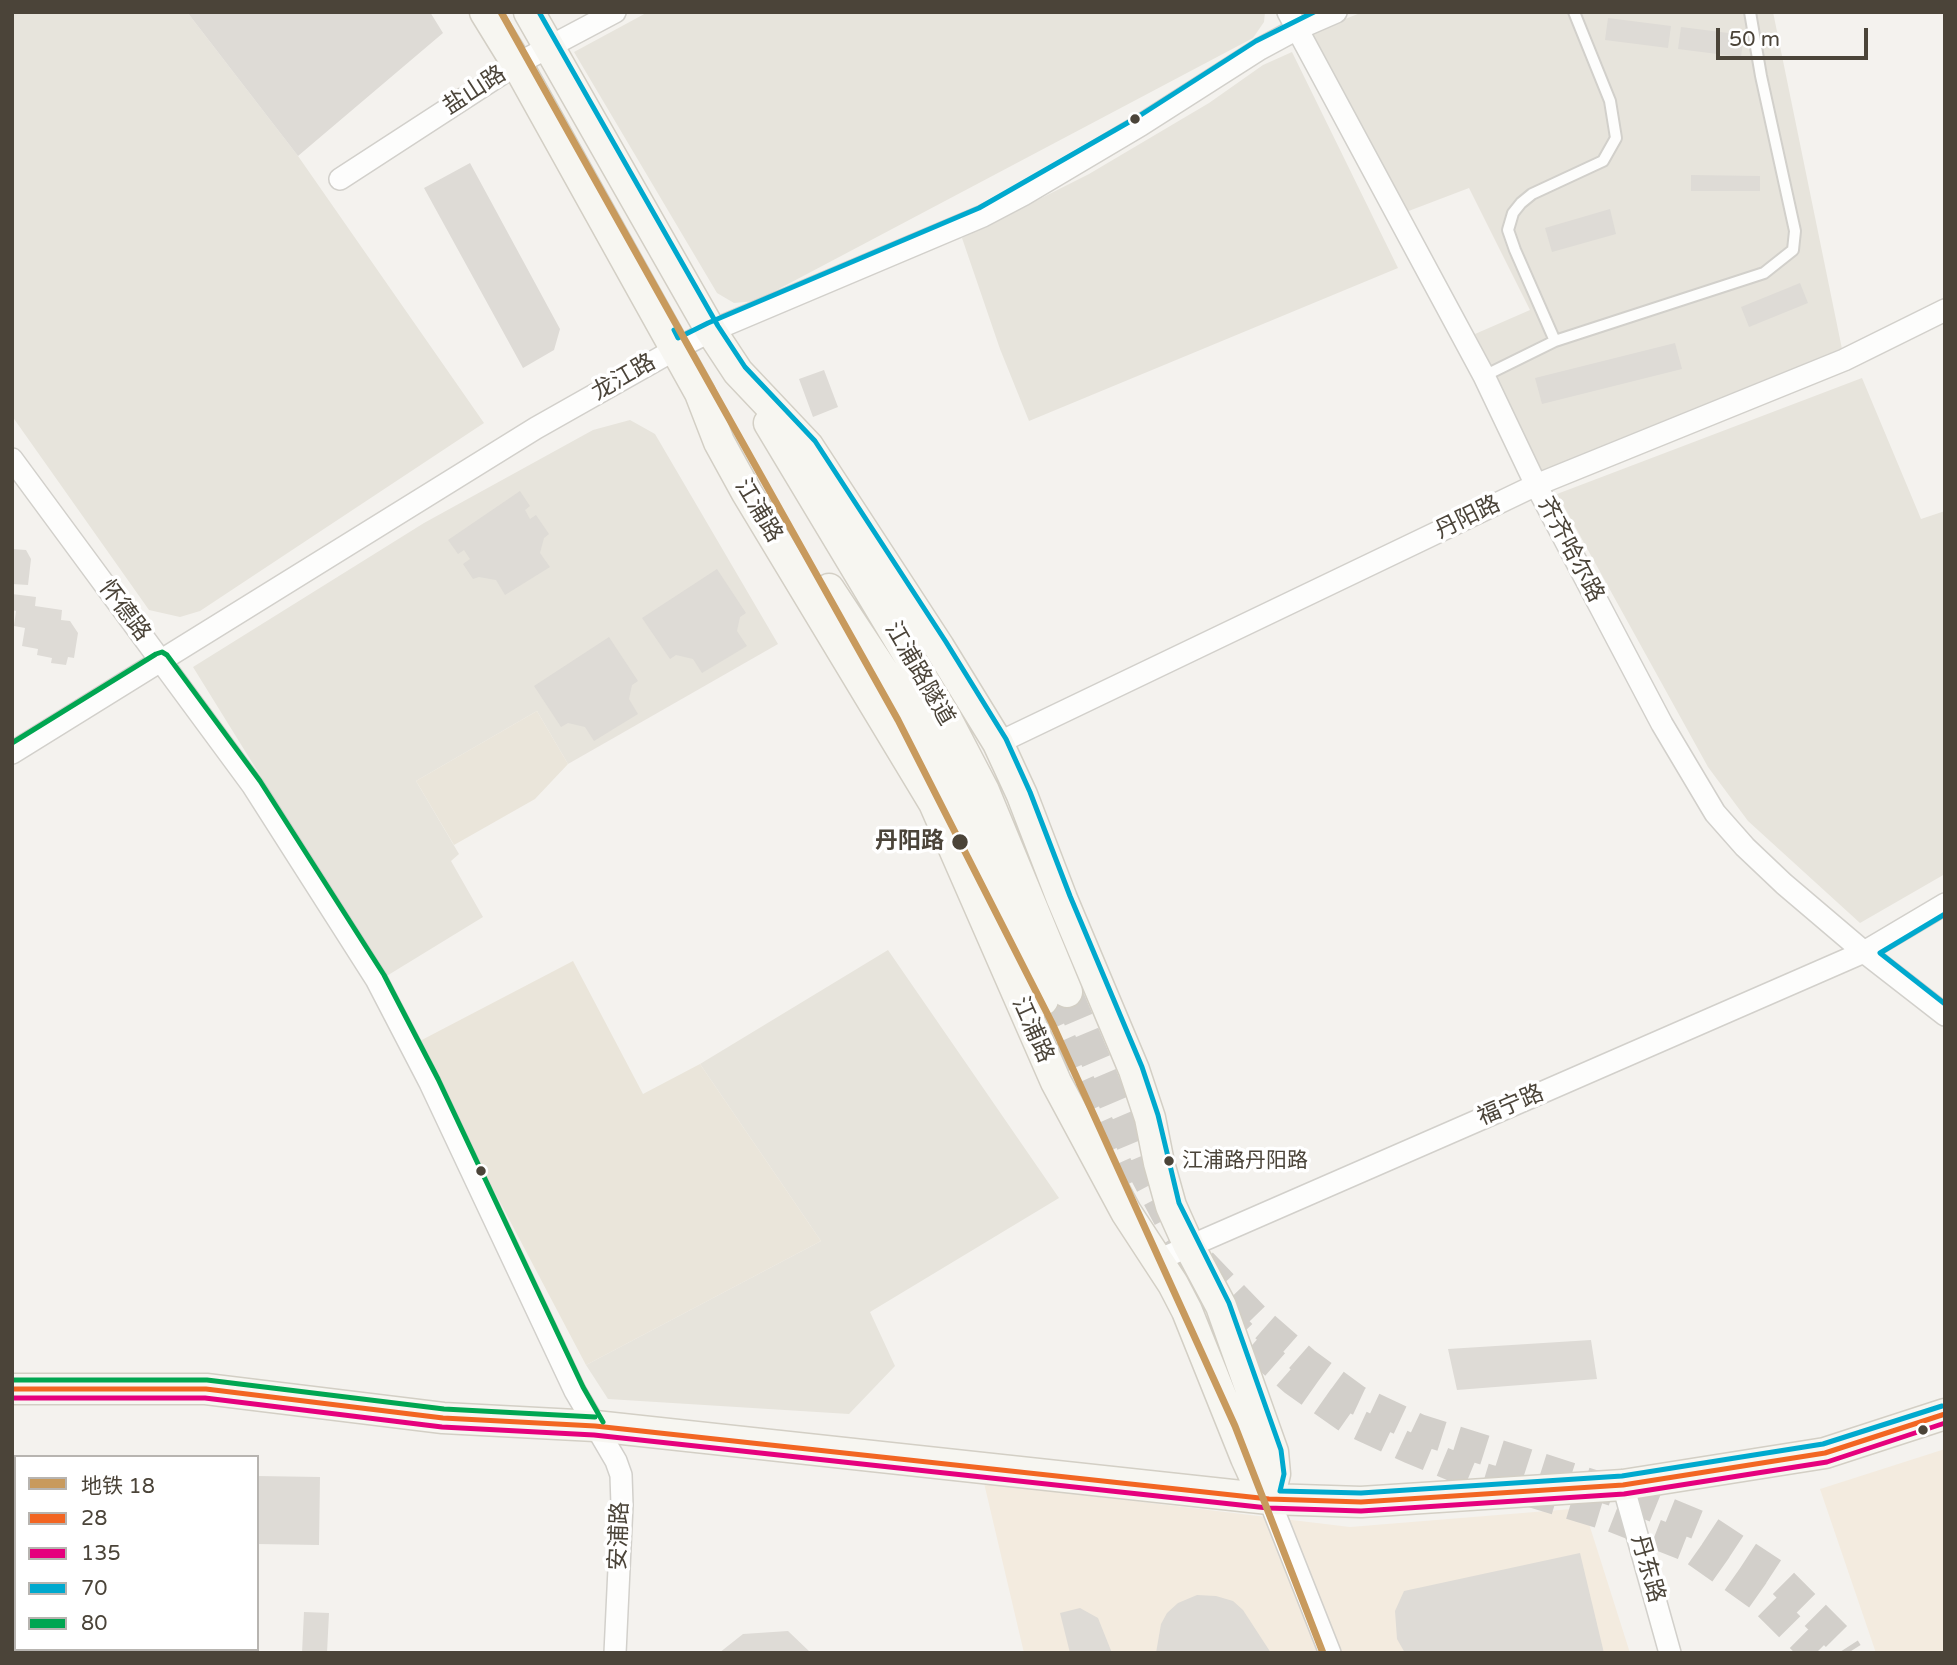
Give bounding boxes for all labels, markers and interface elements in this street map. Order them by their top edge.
scale bar [1719,14,1871,58]
text: 50 m [1729,27,1780,52]
street label: 盐山路 [439,61,511,121]
unlabelled marker [1128,112,1142,126]
street label: 龙江路 [587,349,661,407]
street label: 江浦路 [728,474,788,548]
street label: 丹阳路 [1431,490,1505,546]
street label: 齐齐哈尔路 [1531,493,1609,607]
street label: 怀德路 [92,575,156,647]
street label: 江浦路隧道 [878,617,960,731]
place label: 丹阳路 [875,828,944,856]
marker: 丹阳路 [950,832,970,852]
street label: 江浦路 [1005,993,1059,1067]
street label: 福宁路 [1474,1080,1548,1132]
place label: 江浦路丹阳路 [1182,1148,1308,1174]
marker: 江浦路丹阳路 [1162,1154,1176,1168]
unlabelled marker [474,1164,488,1178]
unlabelled marker [1916,1423,1930,1437]
legend [14,1455,259,1651]
text: 地铁 18 [81,1474,155,1499]
street label: 安浦路 [605,1501,635,1571]
text: 28 [81,1506,107,1531]
street label: 丹东路 [1624,1532,1670,1606]
text: 135 [81,1541,121,1566]
text: 70 [81,1576,107,1601]
text: 80 [81,1611,107,1636]

